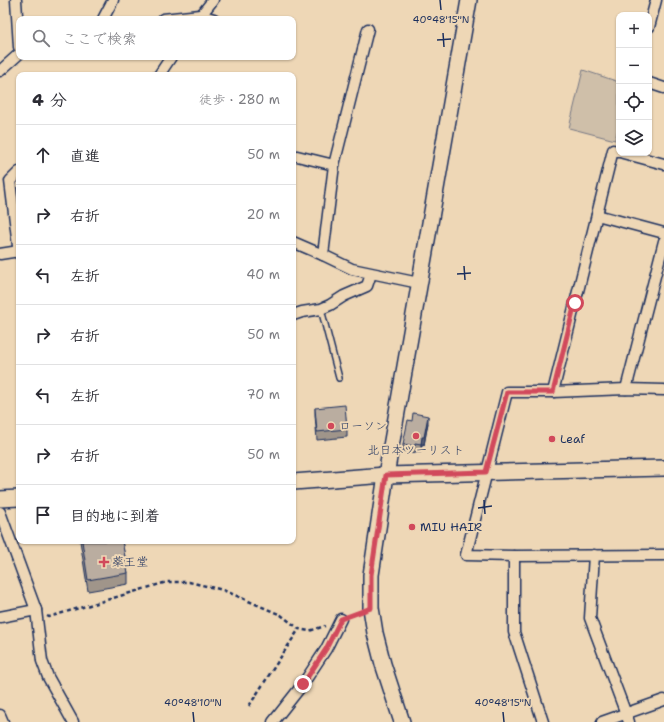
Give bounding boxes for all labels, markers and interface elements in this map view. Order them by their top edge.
map controls [616,12,652,156]
button: + [616,12,652,48]
text: 40°48'15"N [413,13,469,26]
search box [16,16,296,60]
icon: search [30,27,52,49]
text: ここで検索 [62,29,137,49]
button: − [616,48,652,84]
button: locate [616,84,652,120]
text: 4 分 [32,89,67,111]
text: 徒歩 · 280 m [199,91,280,108]
button: layers [616,120,652,156]
icon: ahead [32,144,54,166]
text: 直進 [70,146,100,166]
text: 50 m [247,146,280,163]
icon: right [32,204,54,226]
text: 右折 [70,206,100,226]
text: 20 m [247,206,280,223]
icon: left [32,264,54,286]
text: 左折 [70,266,100,286]
text: 40 m [246,266,280,283]
route start [566,294,584,312]
icon: right [32,324,54,346]
text: 右折 [70,326,100,346]
text: 50 m [247,326,280,343]
icon: left [32,384,54,406]
text: 左折 [70,386,100,406]
text: 70 m [246,386,280,403]
place label: ローソン [339,418,387,434]
marker: ローソン [326,421,336,431]
marker: 北日本ツーリスト [411,431,421,441]
place label: Leaf [560,431,585,447]
marker: Leaf [547,434,557,444]
place label: 北日本ツーリスト [368,442,464,458]
icon: right [32,444,54,466]
text: 右折 [70,446,100,466]
text: 50 m [247,446,280,463]
icon: arrive [32,504,54,526]
text: 目的地に到着 [70,506,160,526]
place label: MIU HAIR [420,519,482,535]
marker: MIU HAIR [407,522,417,532]
place label: 薬王堂 [112,554,148,570]
marker: 薬王堂 [99,557,109,567]
route end [294,675,312,693]
text: 40°48'10"N [164,696,222,709]
text: 40°48'15"N [475,696,531,709]

